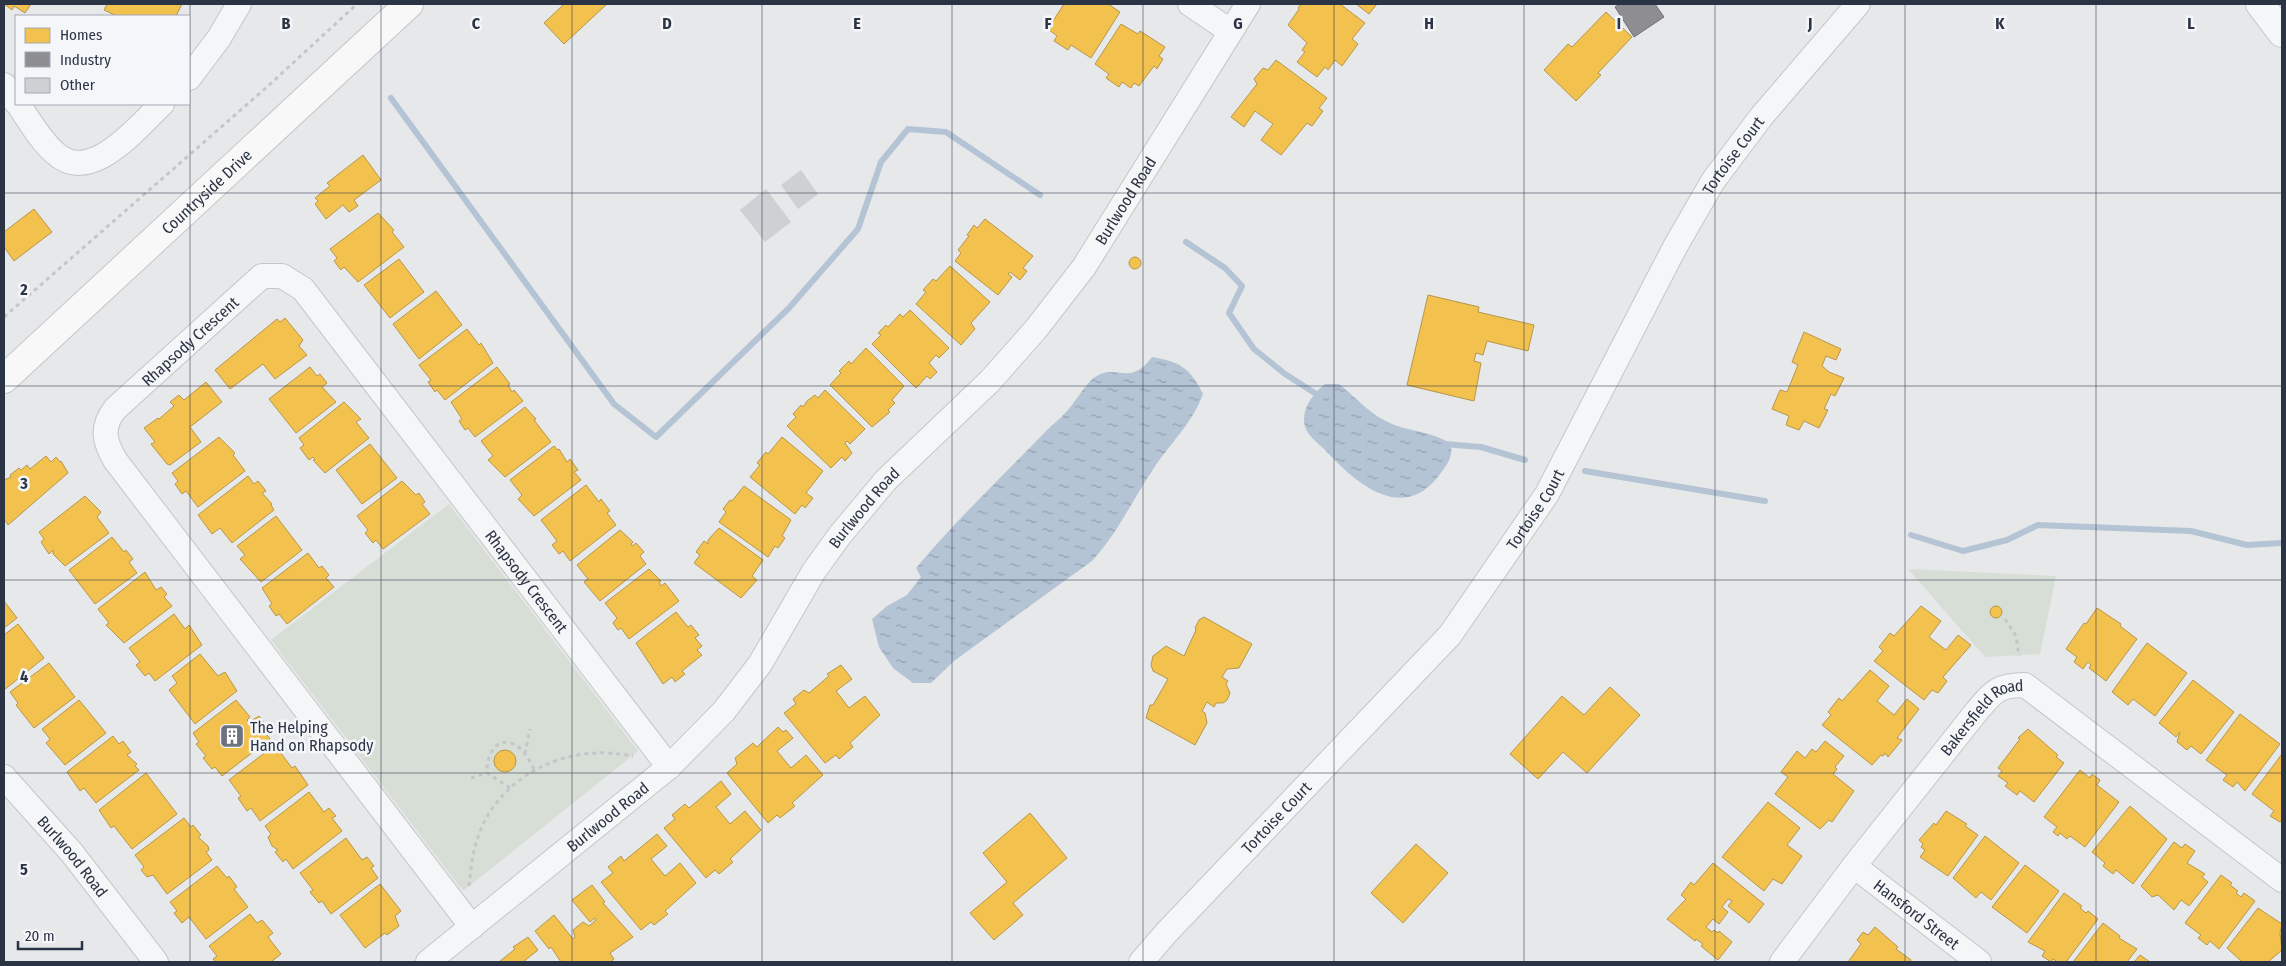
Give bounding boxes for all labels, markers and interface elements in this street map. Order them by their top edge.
text: B [282,14,291,33]
text: C [472,14,481,33]
text: D [662,14,672,33]
text: E [853,14,861,33]
text: F [1044,14,1052,33]
text: G [1233,14,1243,33]
text: H [1424,14,1434,33]
text: I [1617,14,1621,33]
text: J [1807,14,1812,33]
text: K [1995,14,2005,33]
text: L [2187,14,2195,33]
legend [15,15,190,105]
text: Homes [60,26,102,44]
text: Industry [60,51,111,69]
text: Other [60,76,96,94]
street label: Tortoise Court [1699,112,1769,198]
street label: Countryside Drive [158,145,256,238]
street label: Burlwood Road [1091,154,1160,248]
text: 2 [19,280,28,299]
street label: Rhapsody Crescent [138,292,243,390]
street label: Burlwood Road [825,463,903,552]
street label: Tortoise Court [1503,465,1569,553]
text: 3 [19,474,28,493]
street label: Rhapsody Crescent [481,526,572,637]
text: 4 [20,667,28,686]
street label: Bakersfield Road [1936,676,2024,759]
place label: The Helping Hand on Rhapsody [250,718,374,755]
building icon: The Helping Hand on Rhapsody [219,723,245,749]
street label: Tortoise Court [1238,777,1316,858]
street label: Burlwood Road [563,778,653,856]
street label: Burlwood Road [33,812,111,901]
text: 5 [20,860,28,879]
street label: Hansford Street [1870,876,1964,954]
scale bar [18,918,81,950]
text: 20 m [25,927,55,945]

